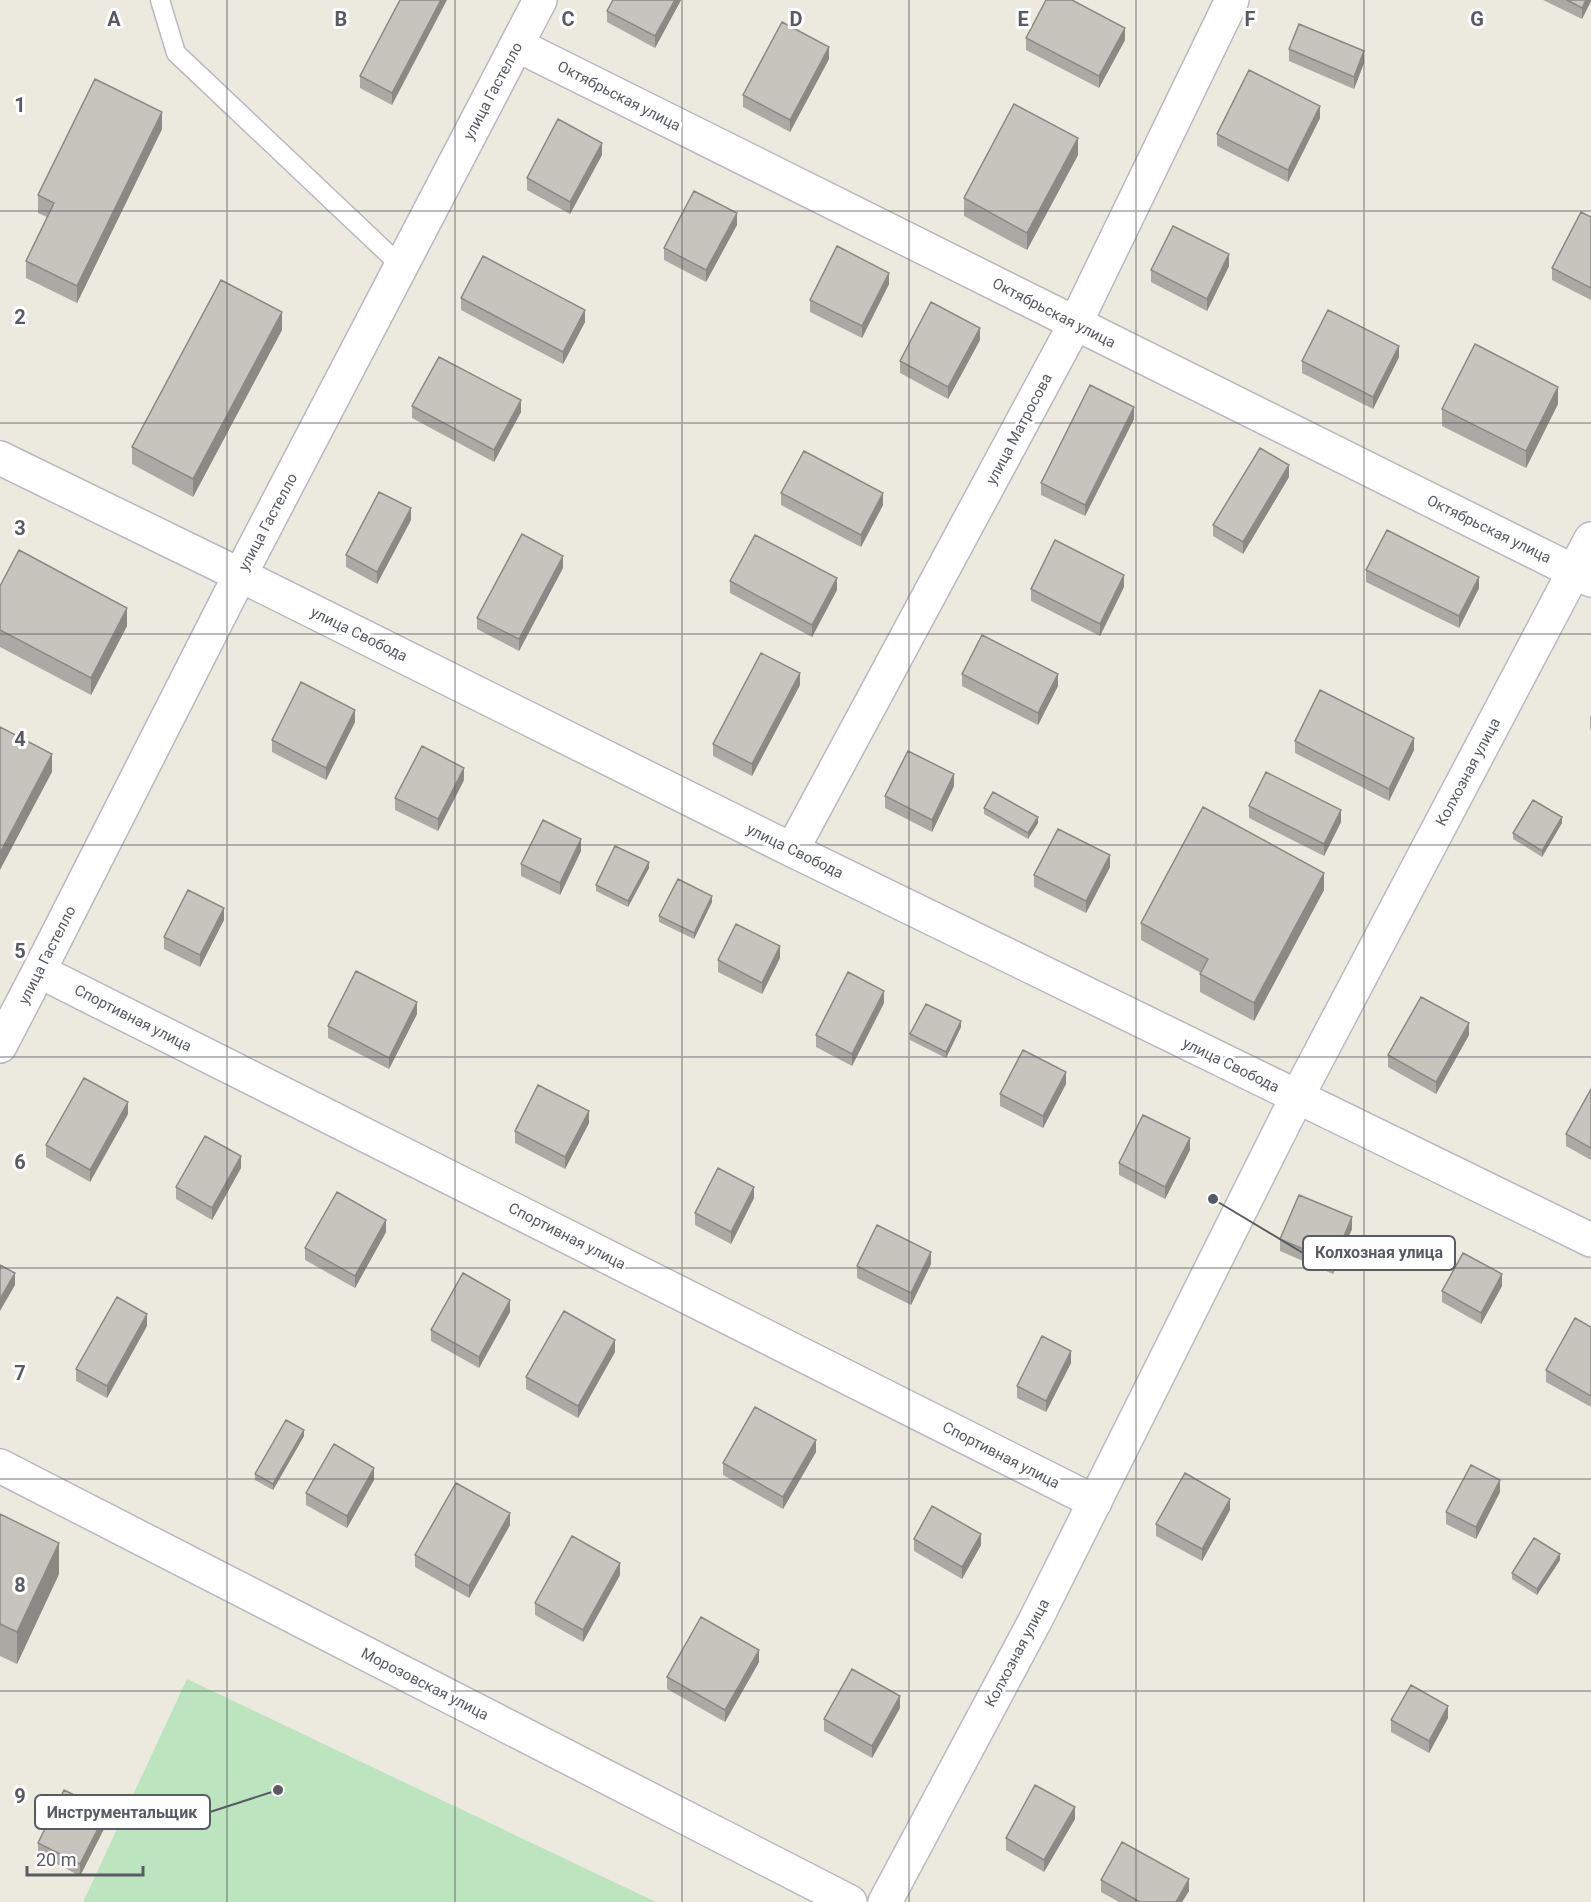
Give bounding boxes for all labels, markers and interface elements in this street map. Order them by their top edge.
text: A [107,7,121,31]
text: B [335,7,347,31]
text: C [561,7,575,31]
text: D [790,7,803,31]
text: E [1017,7,1029,31]
text: F [1245,7,1256,31]
text: G [1470,7,1484,31]
street label: улица Гастелло [460,39,526,143]
street label: Октябрьская улица [554,57,684,135]
text: 1 [14,93,26,117]
street label: Октябрьская улица [989,274,1119,352]
text: 2 [14,305,26,329]
street label: улица Матросова [982,370,1056,488]
street label: улица Гастелло [235,470,301,574]
street label: Октябрьская улица [1424,491,1554,567]
text: 3 [14,516,26,540]
street label: улица Свобода [308,603,410,665]
street label: Колхозная улица [1432,715,1504,829]
text: 4 [14,727,26,751]
street label: улица Свобода [744,820,846,882]
street label: улица Гастелло [14,903,80,1007]
text: 5 [14,939,26,963]
street label: Спортивная улица [71,981,195,1055]
street label: улица Свобода [1180,1034,1282,1096]
text: 6 [14,1150,26,1174]
street label: Спортивная улица [505,1199,629,1273]
callout: Колхозная улица [1303,1236,1455,1270]
text: Колхозная улица [1315,1243,1443,1262]
text: 7 [14,1361,26,1385]
street label: Спортивная улица [939,1418,1063,1492]
text: 8 [14,1573,26,1597]
street label: Колхозная улица [981,1596,1053,1710]
street label: Морозовская улица [358,1644,492,1724]
text: 9 [14,1784,26,1808]
callout: Инструментальщик [35,1795,210,1829]
text: Инструментальщик [47,1803,198,1822]
scale bar [27,1839,142,1877]
text: 20 m [36,1849,76,1870]

